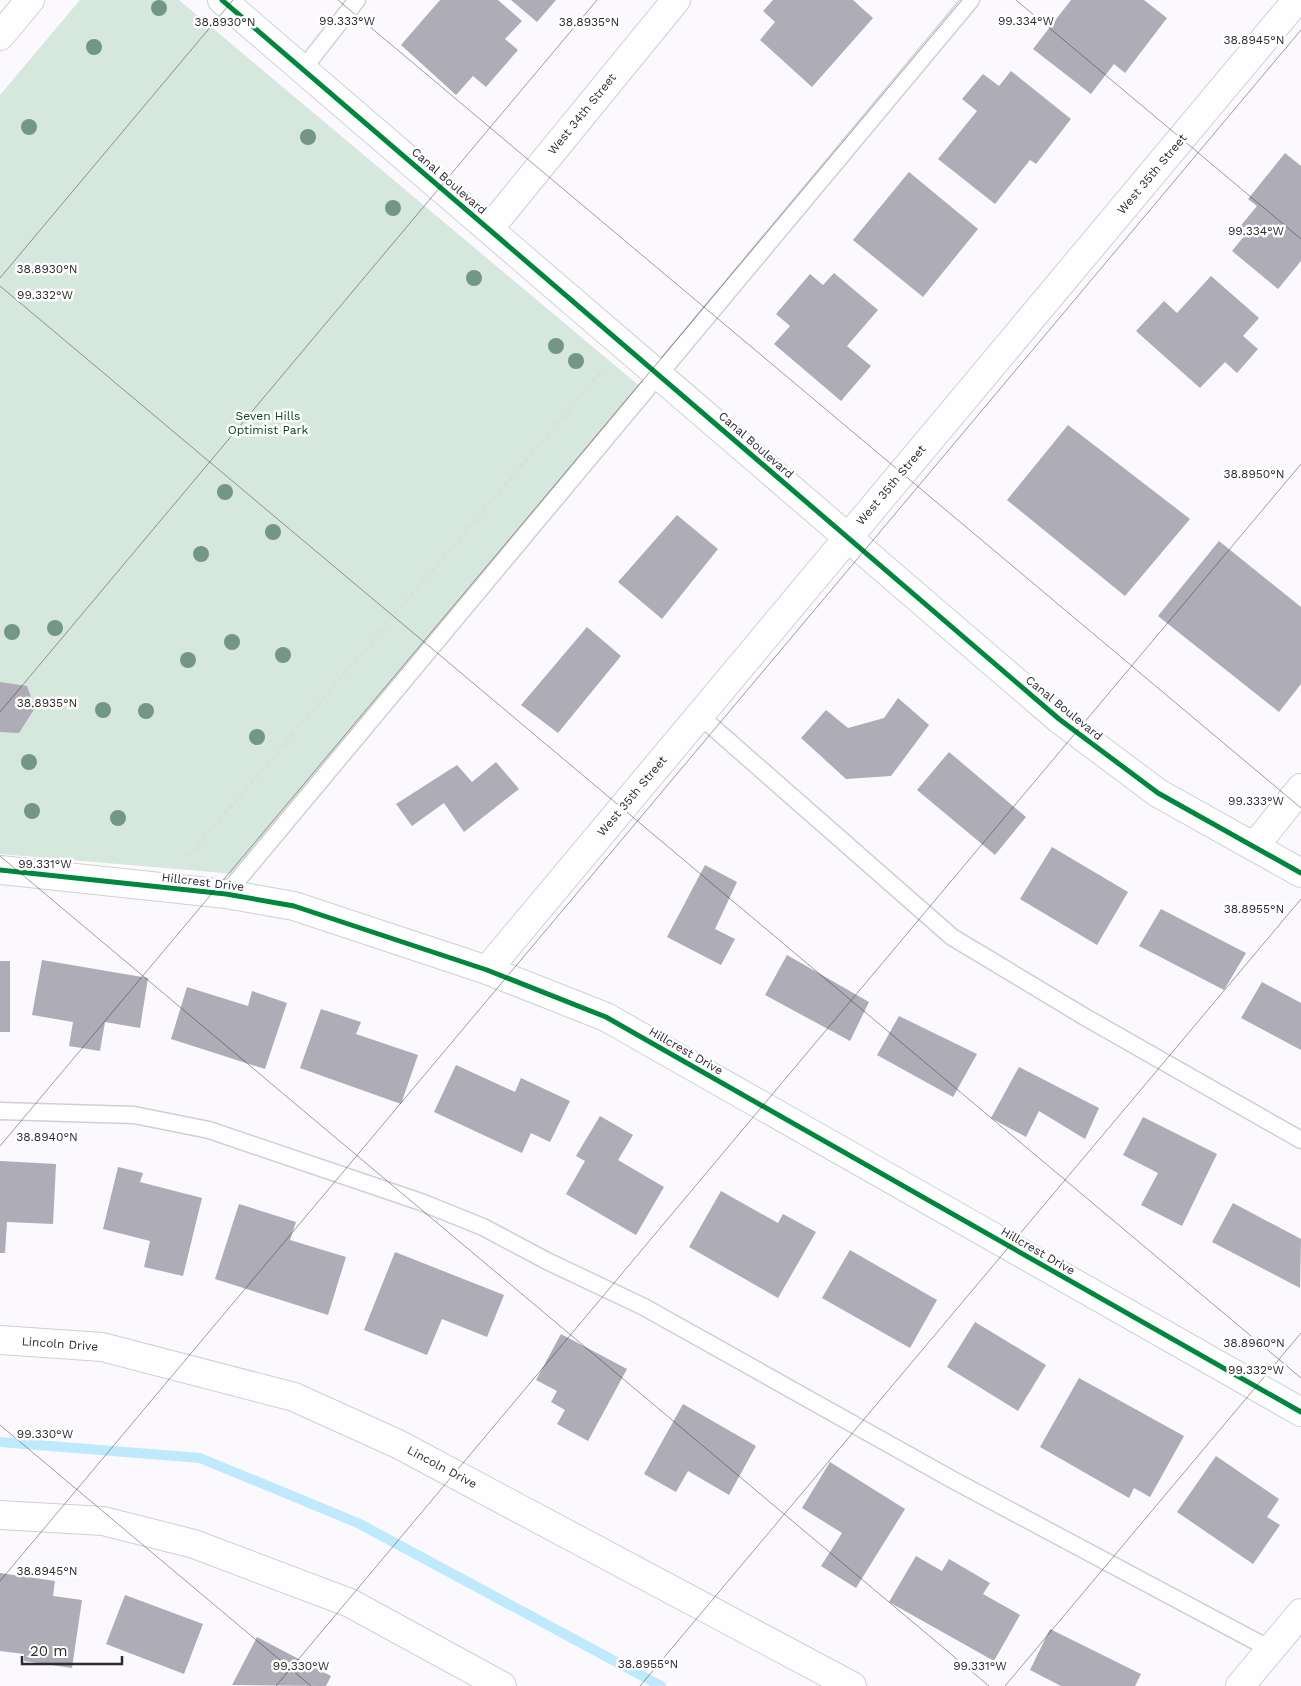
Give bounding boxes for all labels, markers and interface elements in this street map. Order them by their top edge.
text: 99.333°W [319,14,375,28]
text: 99.334°W [998,14,1055,28]
text: 38.8930°N [195,15,255,29]
text: 38.8935°N [559,15,619,29]
text: 38.8945°N [1223,33,1285,47]
street label: West 34th Street [545,71,619,157]
street label: West 35th Street [1114,131,1190,217]
street label: Canal Boulevard [409,145,489,217]
text: 99.334°W [1228,224,1285,238]
text: 38.8930°N [17,262,77,276]
text: 99.332°W [17,288,73,302]
park label: Seven Hills Optimist Park [228,409,308,437]
street label: Canal Boulevard [716,409,796,481]
street label: West 35th Street [853,442,929,528]
text: 38.8950°N [1223,467,1285,481]
street label: Canal Boulevard [1023,673,1105,743]
text: 38.8935°N [17,696,77,710]
street label: West 35th Street [594,753,670,839]
text: 99.333°W [1228,794,1284,808]
text: 99.331°W [18,857,72,871]
street label: Hillcrest Drive [161,870,245,894]
text: 38.8955°N [1224,902,1284,916]
street label: Hillcrest Drive [647,1024,725,1078]
text: 38.8940°N [16,1130,78,1144]
street label: Hillcrest Drive [999,1224,1077,1278]
street label: Lincoln Drive [21,1334,99,1354]
text: 38.8960°N [1223,1336,1285,1350]
text: 99.332°W [1228,1363,1284,1377]
text: 99.330°W [17,1427,74,1441]
street label: Lincoln Drive [405,1443,479,1491]
text: 38.8945°N [16,1564,78,1578]
scale bar [22,1634,122,1666]
text: 20 m [30,1642,68,1660]
text: 38.8955°N [618,1657,678,1671]
text: 99.330°W [273,1659,330,1673]
text: 99.331°W [953,1659,1007,1673]

